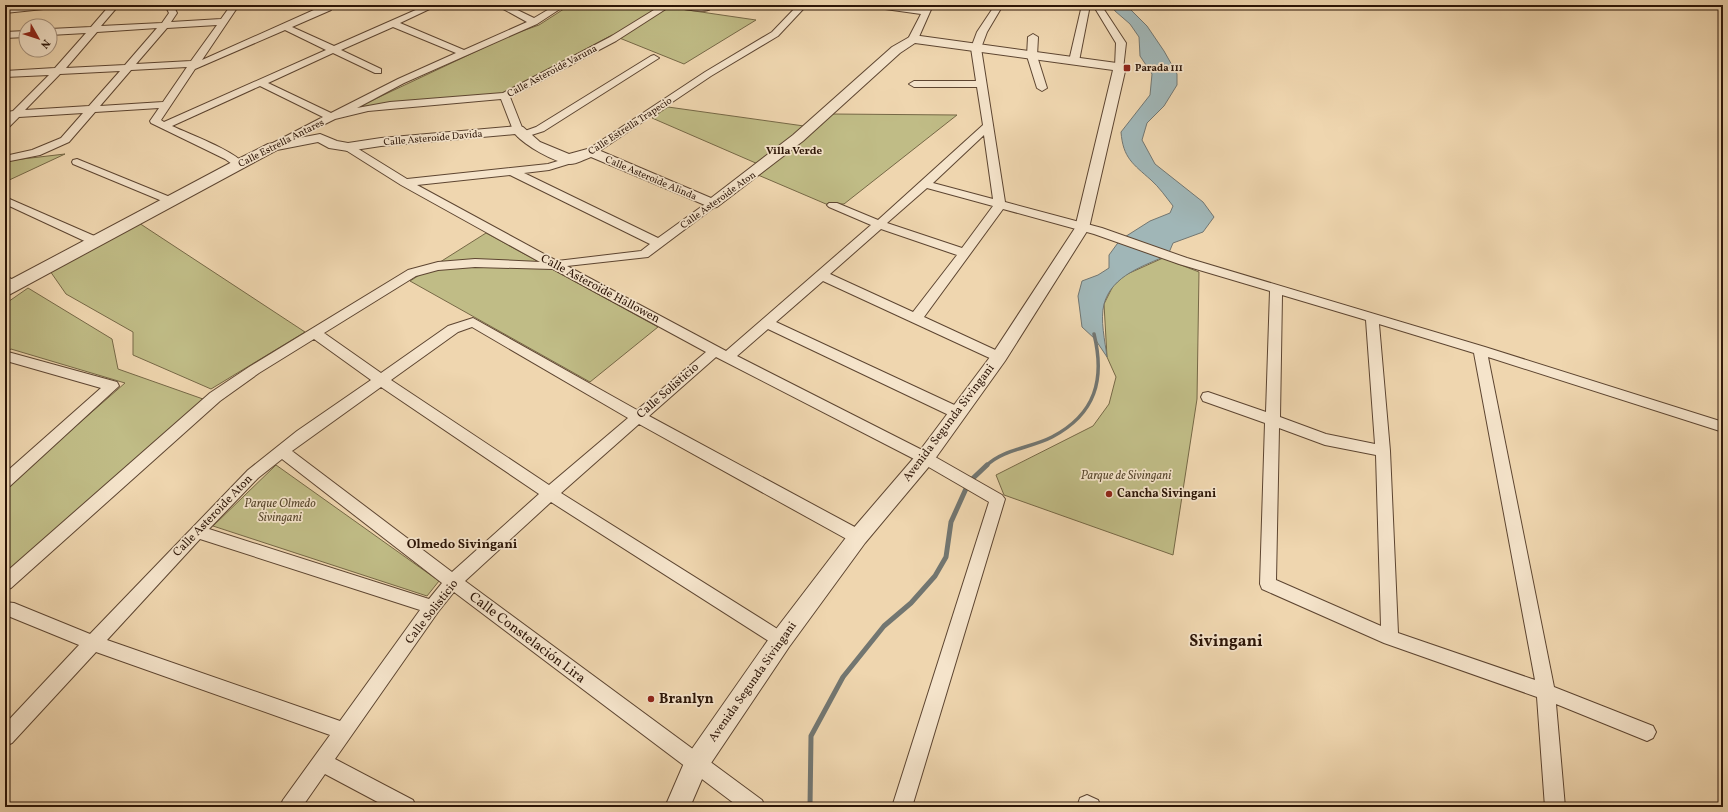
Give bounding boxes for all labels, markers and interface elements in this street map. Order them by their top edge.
north arrow [18,18,58,58]
text: N [36,36,53,51]
street label: Calle Asteroide Varuna [505,41,599,101]
place label: Parada 111 [1135,61,1183,75]
marker: Parada 111 [1122,63,1132,73]
street label: Calle Estrella Trapecio [585,94,675,158]
street label: Calle Estrella Antares [236,115,326,171]
street label: Calle Asteroide Davida [383,127,483,149]
district label: Villa Verde [766,144,822,159]
street label: Calle Asteroide Alinda [603,152,699,204]
street label: Calle Asteroide Aton [677,168,759,232]
street label: Calle Asteroide Hallowen [538,251,662,327]
street label: Calle Solisticio [634,360,702,422]
street label: Avenida Segunda Sivingani [899,361,999,485]
park label: Parque de Sivingani [1081,468,1172,484]
street label: Calle Asteroide Aton [170,472,256,560]
place label: Cancha Sivingani [1117,486,1216,502]
marker: Cancha Sivingani [1104,489,1114,499]
park label: Parque Olmedo Sivingani [244,496,316,526]
district label: Olmedo Sivingani [407,536,518,554]
street label: Calle Solisticio [402,577,462,647]
street label: Calle Constelación Lira [465,588,589,688]
street label: Avenida Segunda Sivingani [705,618,801,745]
district label: Sivingani [1189,631,1263,653]
place label: Branlyn [659,690,714,709]
marker: Branlyn [646,694,656,704]

